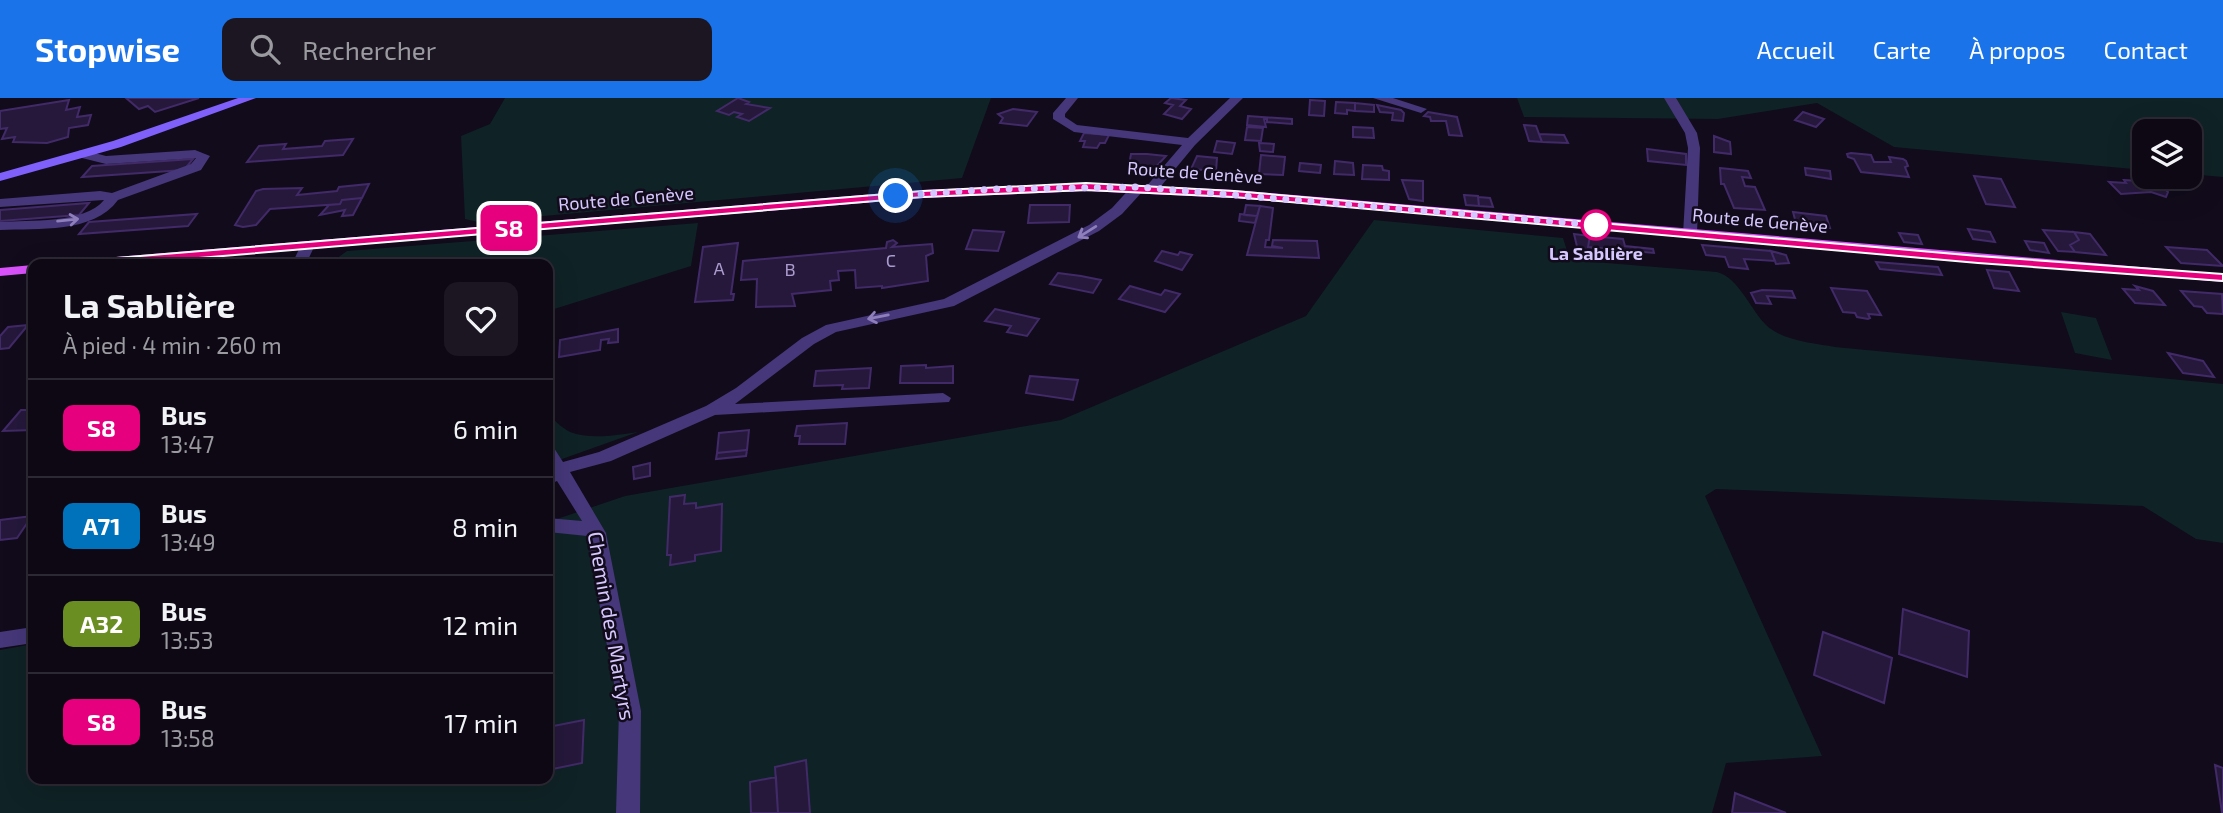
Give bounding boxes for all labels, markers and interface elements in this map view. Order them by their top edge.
search box [222,18,712,81]
text: Stopwise [35,29,180,69]
icon: search [246,30,284,68]
text: Rechercher [302,34,436,65]
text: Accueil [1757,35,1835,64]
text: Carte [1873,35,1931,64]
text: À propos [1969,35,2066,64]
text: Contact [2104,35,2188,64]
map controls [2132,119,2202,189]
button: layers [2132,119,2202,189]
street label: Route de Genève [1126,156,1264,188]
your location [878,178,913,213]
street label: Route de Genève [557,181,695,215]
street label: Route de Genève [1691,203,1829,237]
line badge: S8 [477,205,540,251]
marker: La Sablière [1581,210,1611,240]
text: S8 [494,213,524,242]
one-way arrow [56,214,79,227]
one-way arrow [1078,226,1098,240]
place label: La Sablière [1549,242,1643,264]
house number: C [886,249,896,271]
house number: A [713,257,725,279]
house number: B [784,258,796,280]
button: heart [444,282,518,356]
text: La Sablière [63,285,235,325]
one-way arrow [867,311,890,324]
text: À pied · 4 min · 260 m [63,331,282,359]
text: Bus [161,399,207,430]
text: S8 [87,413,116,442]
text: 6 min [453,413,518,444]
text: 13:47 [161,430,214,458]
text: Bus [161,497,207,528]
text: A71 [82,511,121,540]
text: 8 min [452,511,518,542]
text: 13:49 [161,528,216,556]
street label: Chemin des Martyrs [584,529,641,722]
text: Bus [161,595,207,626]
text: A32 [80,609,123,638]
text: 12 min [443,609,518,640]
text: 13:53 [161,626,214,654]
text: Bus [161,693,207,724]
text: S8 [87,707,116,736]
text: 17 min [444,707,518,738]
text: 13:58 [161,724,215,752]

